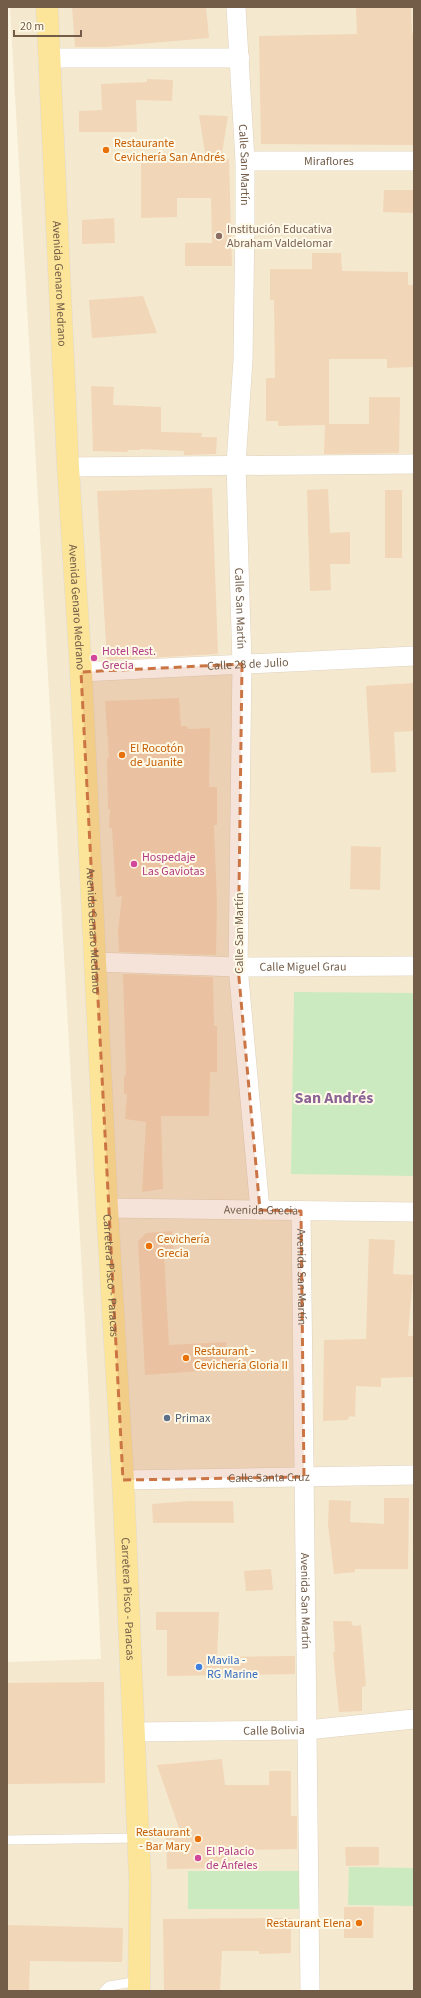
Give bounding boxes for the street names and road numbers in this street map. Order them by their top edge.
street label: Calle San Martín [234,124,254,205]
street label: Miraflores [304,153,354,170]
street label: Avenida Genaro Medrano [48,220,71,347]
street label: Avenida Genaro Medrano [64,544,89,671]
street label: Calle San Martín [231,567,250,649]
street label: Calle 28 de Julio [207,654,289,674]
street label: Avenida Genaro Medrano [82,867,105,994]
street label: Calle San Martín [231,892,248,974]
street label: Calle Miguel Grau [259,958,346,975]
street label: Avenida Grecia [224,1201,298,1219]
street label: Carretera Pisco - Paracas [99,1213,123,1337]
street label: Avenida San Martín [293,1229,311,1325]
street label: Calle Santa Cruz [228,1468,310,1487]
street label: Carretera Pisco - Paracas [117,1537,139,1661]
street label: Avenida San Martín [296,1553,315,1649]
street label: Calle Bolivia [243,1722,305,1739]

